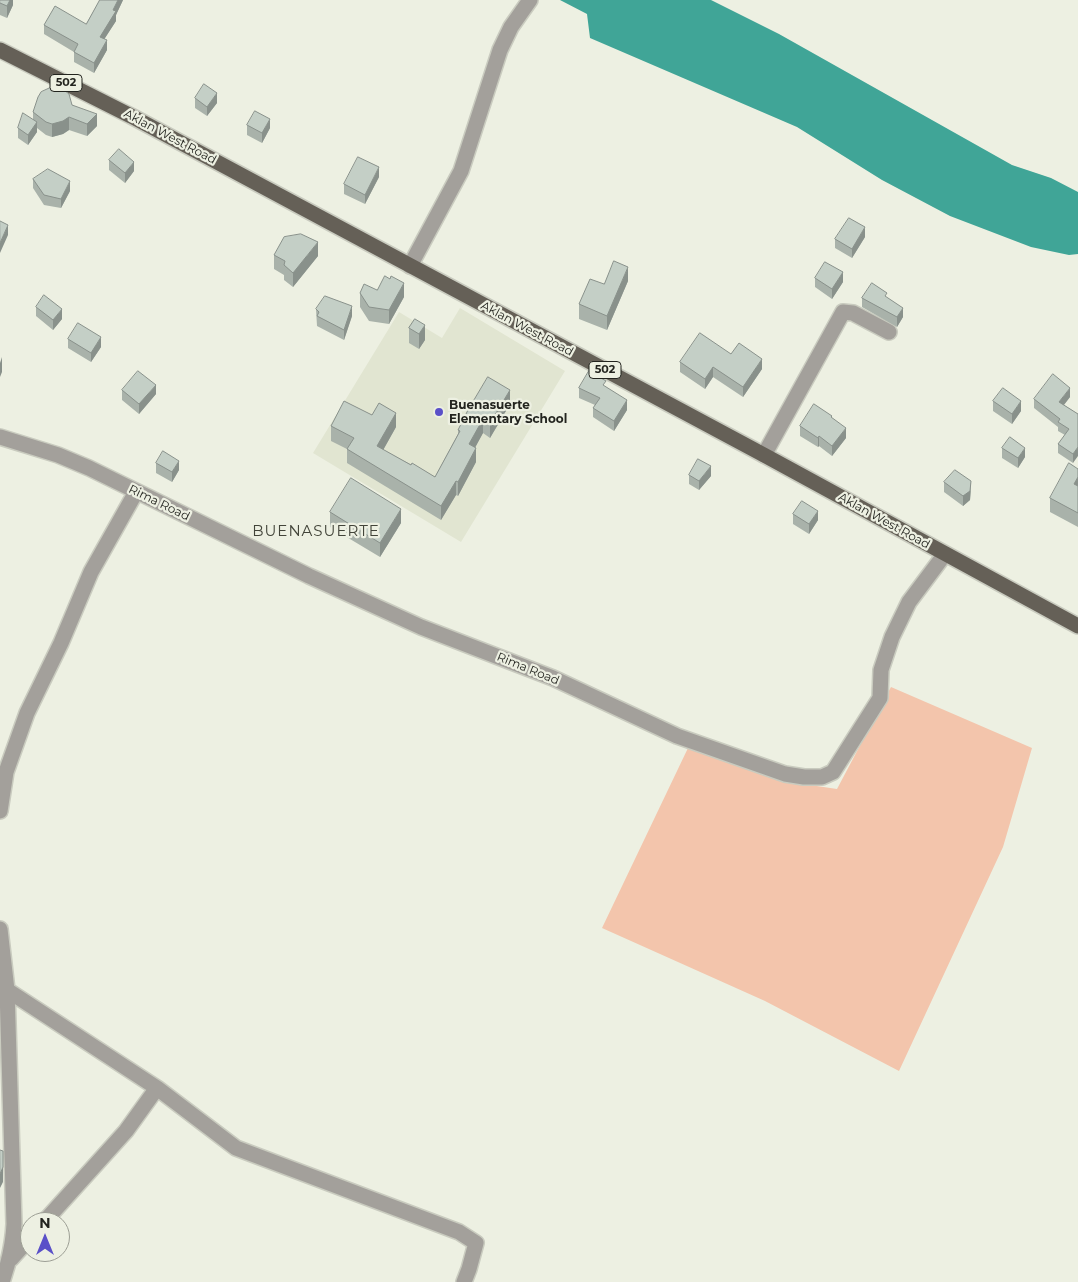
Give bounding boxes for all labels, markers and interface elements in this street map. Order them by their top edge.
road number: 502 [50,75,82,92]
street label: Aklan West Road [121,107,219,167]
street label: Aklan West Road [478,299,576,359]
road number: 502 [589,362,621,378]
place label: Buenasuerte Elementary School [449,398,567,426]
marker: Buenasuerte Elementary School [433,406,445,418]
street label: Rima Road [126,482,192,524]
street label: Aklan West Road [836,490,932,552]
district label: BUENASUERTE [251,523,381,541]
street label: Rima Road [495,650,561,688]
north arrow [20,1212,70,1262]
text: N [39,1214,51,1232]

